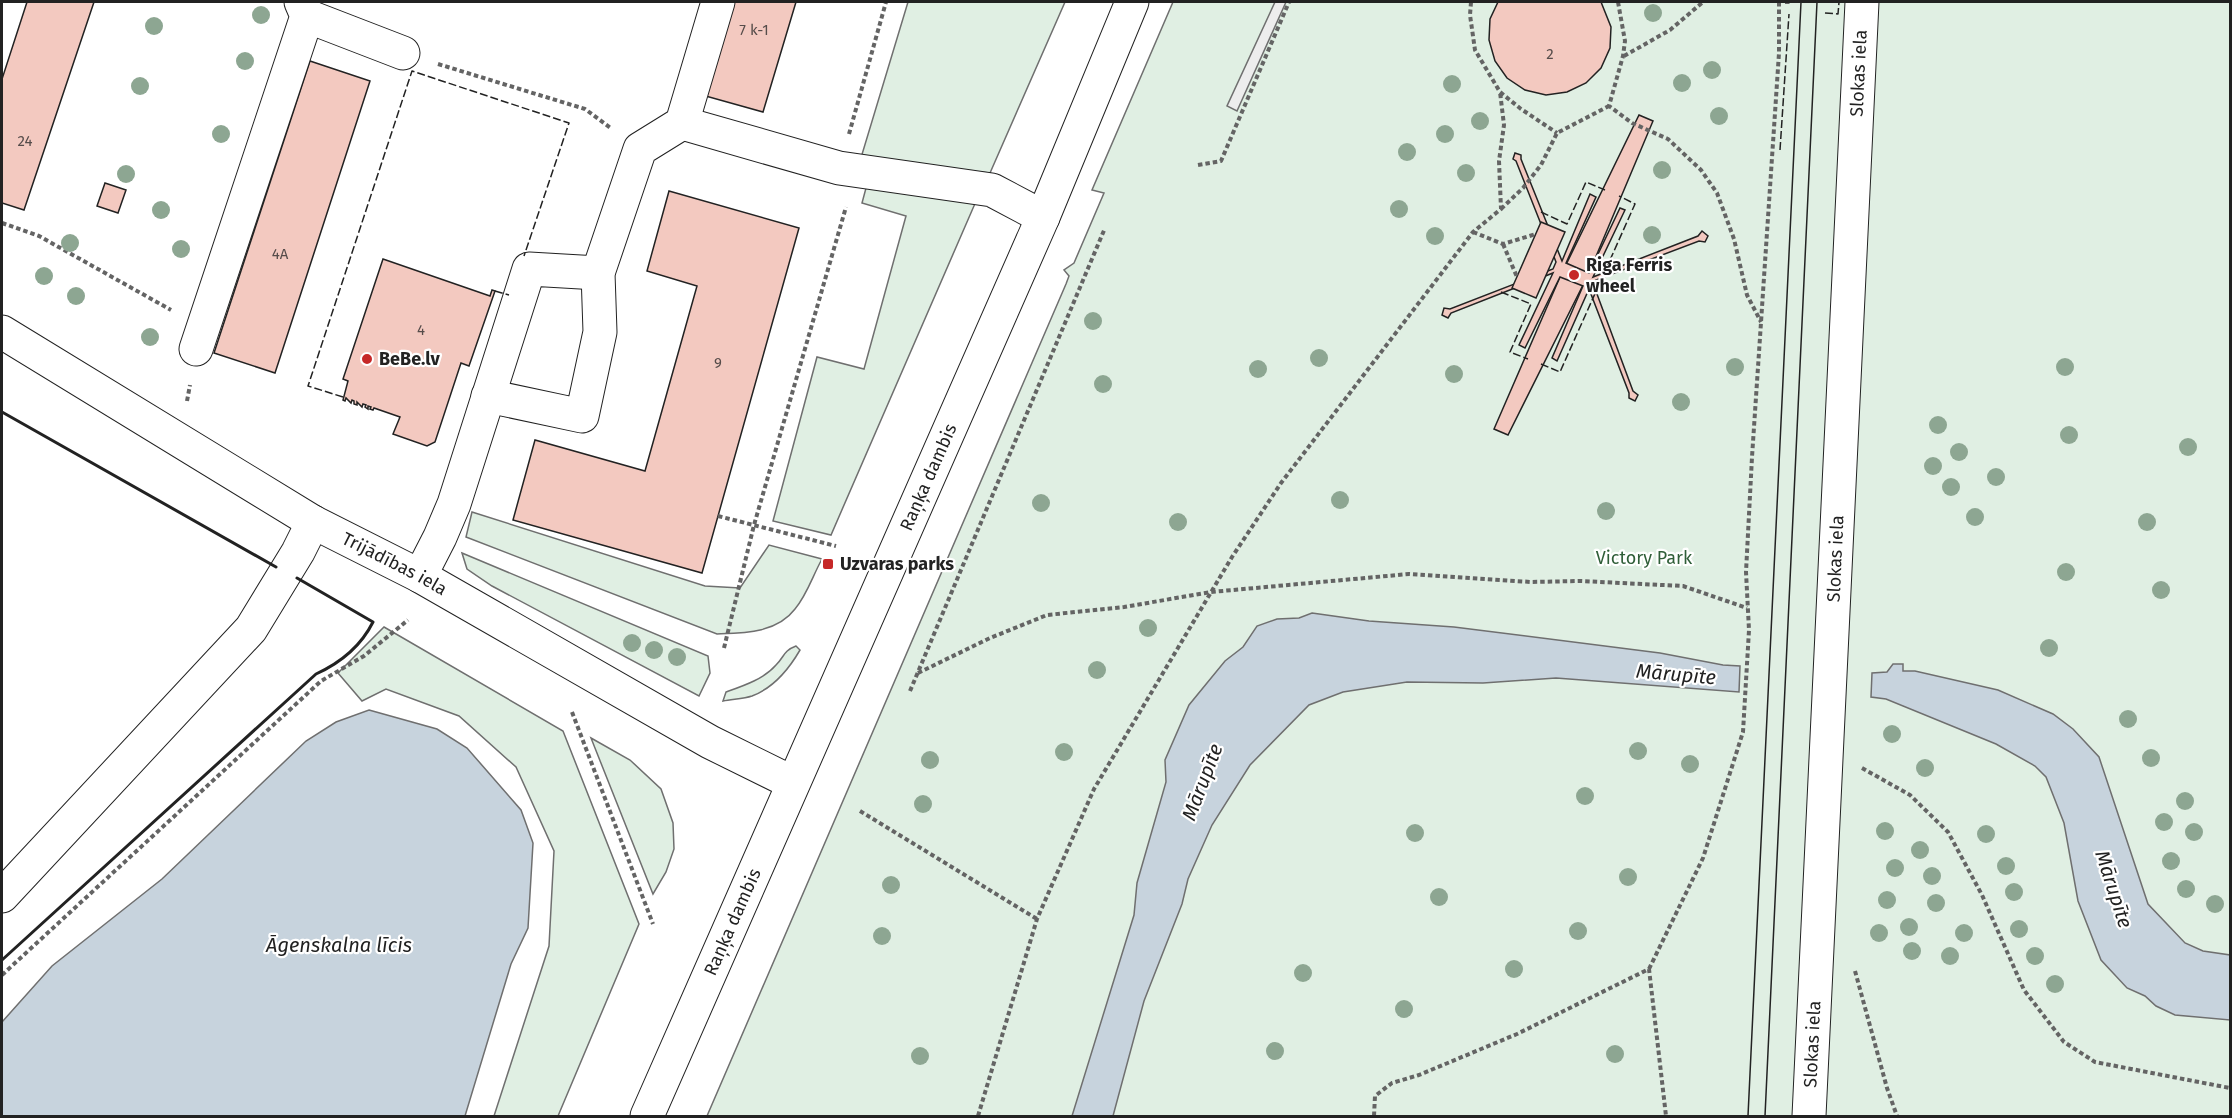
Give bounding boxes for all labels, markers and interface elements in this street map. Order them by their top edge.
house number: 7 k-1 [739,21,769,39]
street label: Slokas iela [1846,29,1872,117]
house number: 2 [1546,45,1554,63]
house number: 24 [17,132,33,150]
house number: 4A [272,245,289,263]
place label: Riga Ferris wheel [1586,254,1672,297]
marker: Riga Ferris wheel [1567,268,1581,282]
house number: 4 [417,321,425,339]
place label: BeBe.lv [379,348,440,370]
marker: BeBe.lv [360,352,374,366]
house number: 9 [714,354,722,372]
street label: Raņķa dambis [895,420,962,534]
street label: Slokas iela [1822,515,1849,603]
street label: Trijādības iela [338,527,451,600]
park label: Victory Park [1596,547,1693,569]
place label: Uzvaras parks [840,553,954,575]
marker: Uzvaras parks [821,557,835,571]
water label: Mārupīte [1635,659,1717,689]
water label: Mārupīte [1176,740,1228,824]
water label: Mārupīte [2090,847,2138,931]
street label: Raņķa dambis [699,865,766,979]
water label: Āgenskalna līcis [265,933,412,957]
street label: Slokas iela [1799,1000,1825,1088]

